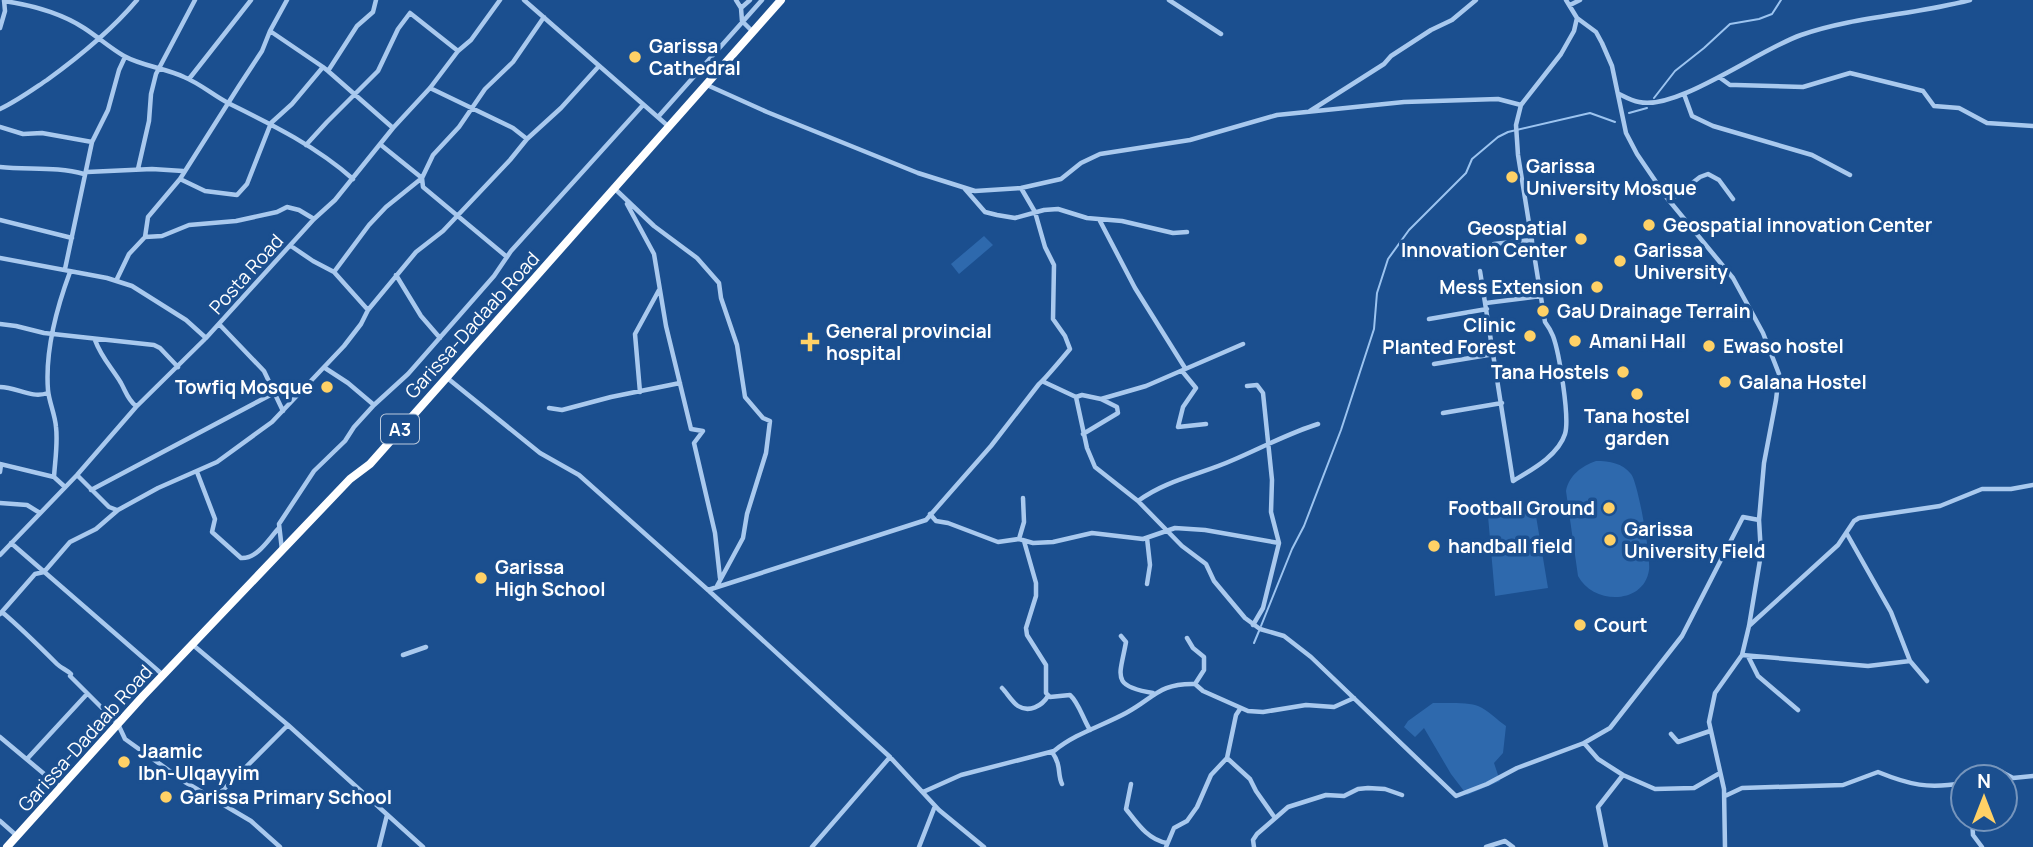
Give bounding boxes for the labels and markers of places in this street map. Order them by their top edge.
place label: Garissa Cathedral [649,33,741,81]
marker: Garissa Cathedral [627,49,643,65]
place label: Garissa University Mosque [1526,153,1697,201]
marker: Garissa University Mosque [1504,169,1520,185]
place label: Geospatial innovation Center [1663,212,1933,238]
place label: Geospatial Innovation Center [1401,215,1567,263]
marker: Geospatial innovation Center [1641,217,1657,233]
marker: Geospatial Innovation Center [1573,231,1589,247]
place label: Garissa University [1634,237,1728,285]
marker: Garissa University [1612,253,1628,269]
place label: Mess Extension [1439,274,1583,300]
marker: Mess Extension [1589,279,1605,295]
place label: GaU Drainage Terrain [1557,298,1751,324]
marker: GaU Drainage Terrain [1535,303,1551,319]
place label: Clinic Planted Forest [1382,312,1516,360]
place label: General provincial hospital [826,318,992,366]
marker: Clinic Planted Forest [1522,328,1538,344]
place label: Amani Hall [1589,328,1686,354]
marker: General provincial hospital [800,332,820,352]
marker: Amani Hall [1567,333,1583,349]
place label: Ewaso hostel [1723,333,1844,359]
marker: Ewaso hostel [1701,338,1717,354]
place label: Tana Hostels [1491,359,1609,385]
marker: Tana Hostels [1615,364,1631,380]
place label: Galana Hostel [1739,369,1867,395]
place label: Towfiq Mosque [175,374,313,400]
marker: Galana Hostel [1717,374,1733,390]
marker: Towfiq Mosque [319,379,335,395]
marker: Tana hostel garden [1629,386,1645,402]
place label: Tana hostel garden [1584,403,1690,451]
place label: Football Ground [1448,495,1595,521]
marker: Football Ground [1601,500,1617,516]
place label: Garissa University Field [1624,516,1765,564]
marker: Garissa University Field [1602,532,1618,548]
place label: handball field [1448,533,1573,559]
marker: handball field [1426,538,1442,554]
place label: Garissa High School [495,554,606,602]
marker: Garissa High School [473,570,489,586]
place label: Court [1594,612,1647,638]
marker: Court [1572,617,1588,633]
place label: Jaamic Ibn-Ulqayyim [138,738,260,786]
marker: Jaamic Ibn-Ulqayyim [116,754,132,770]
place label: Garissa Primary School [180,784,392,810]
marker: Garissa Primary School [158,789,174,805]

